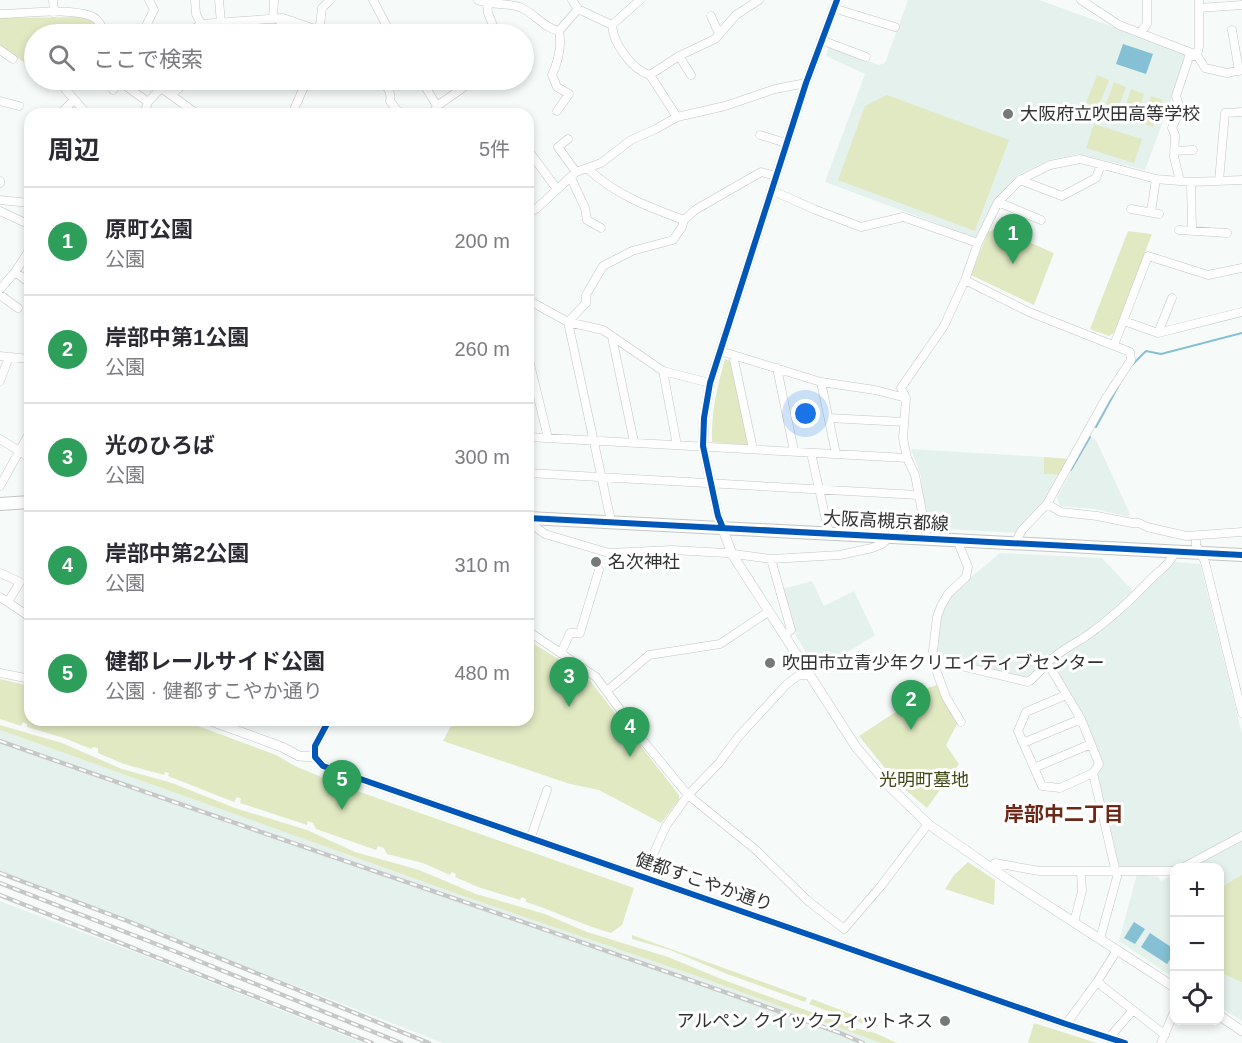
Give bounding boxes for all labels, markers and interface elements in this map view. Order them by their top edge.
search box [24,24,534,90]
icon: search [45,41,78,74]
text: ここで検索 [93,47,203,72]
place label: 大阪府立吹田高等学校 [1020,104,1200,124]
marker: 大阪府立吹田高等学校 [1001,107,1015,121]
text: 周辺 [48,135,100,165]
text: 5件 [479,138,510,160]
pin: 1 [994,214,1032,264]
text: 原町公園 [105,217,193,242]
text: 1 [62,230,73,252]
text: 200 m [454,230,510,252]
text: 公園 [105,248,145,270]
text: 岸部中第1公園 [105,325,249,350]
text: 2 [62,338,73,360]
text: 260 m [454,338,510,360]
text: 公園 [105,356,145,378]
your location [791,399,820,428]
text: 光のひろば [105,433,215,458]
text: 3 [62,446,73,468]
text: 300 m [454,446,510,468]
text: 公園 [105,464,145,486]
street label: 大阪高槻京都線 [823,508,949,534]
text: 岸部中第2公園 [105,541,249,566]
place label: 名次神社 [608,552,680,572]
text: 4 [62,554,73,576]
text: 310 m [454,554,510,576]
marker: 名次神社 [589,555,603,569]
text: 公園 [105,572,145,594]
text: 健都レールサイド公園 [105,649,325,674]
place label: 吹田市立青少年クリエイティブセンター [782,653,1105,673]
marker: 吹田市立青少年クリエイティブセンター [763,656,777,670]
pin: 3 [550,658,588,707]
text: 5 [62,662,73,684]
text: 480 m [454,662,510,684]
text: 公園 · 健都すこやか通り [105,680,323,702]
pin: 2 [892,680,930,730]
pin: 4 [610,708,650,757]
pin: 5 [322,760,362,810]
park label: 光明町墓地 [879,770,969,790]
district label: 岸部中二丁目 [1004,803,1124,825]
street label: 健都すこやか通り [633,849,775,915]
map controls [1170,863,1224,1025]
button: + [1170,863,1224,917]
button: − [1170,917,1224,971]
button: locate [1170,971,1224,1025]
place label: アルペン クイックフィットネス [677,1011,933,1031]
marker: アルペン クイックフィットネス [938,1014,952,1028]

